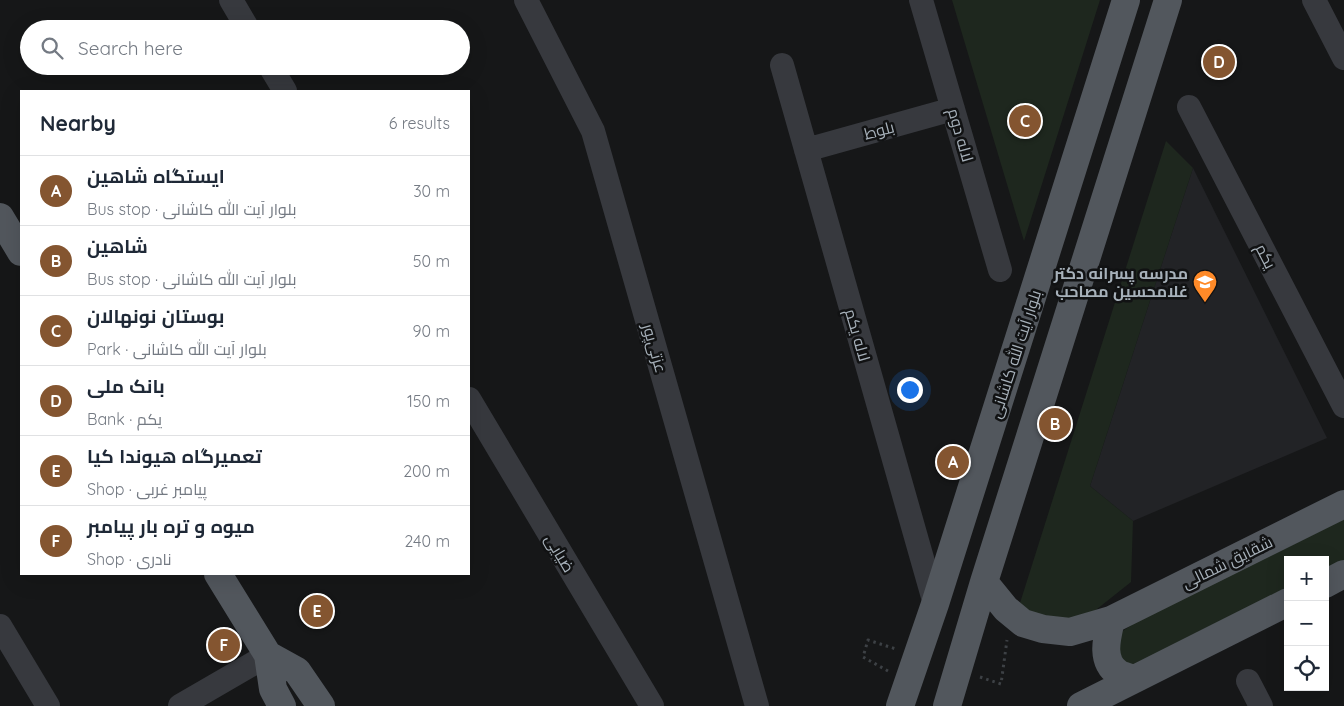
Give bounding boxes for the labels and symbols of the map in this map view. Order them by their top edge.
pin: D [1203,43,1235,81]
pin: C [1009,102,1041,140]
street label: لاله دوم [942,106,978,165]
street label: بلوط [862,116,896,144]
street label: یکم [1250,240,1281,273]
place label: مدرسه پسرانه دکتر غلامحسین مصاحب [1053,263,1188,301]
school or university icon: مدرسه پسرانه دکتر غلامحسین مصاحب [1192,269,1218,303]
street label: بلوار آیت الله کاشانی [985,287,1046,421]
street label: لاله یکم [839,306,875,364]
street label: عزتی‌پور [636,320,672,376]
your location [897,377,923,403]
pin: B [1039,405,1071,443]
pin: A [937,443,969,481]
street label: ضیایی [540,530,579,576]
street label: شقایق شمالی [1178,531,1276,593]
pin: E [301,592,333,630]
pin: F [208,626,240,664]

